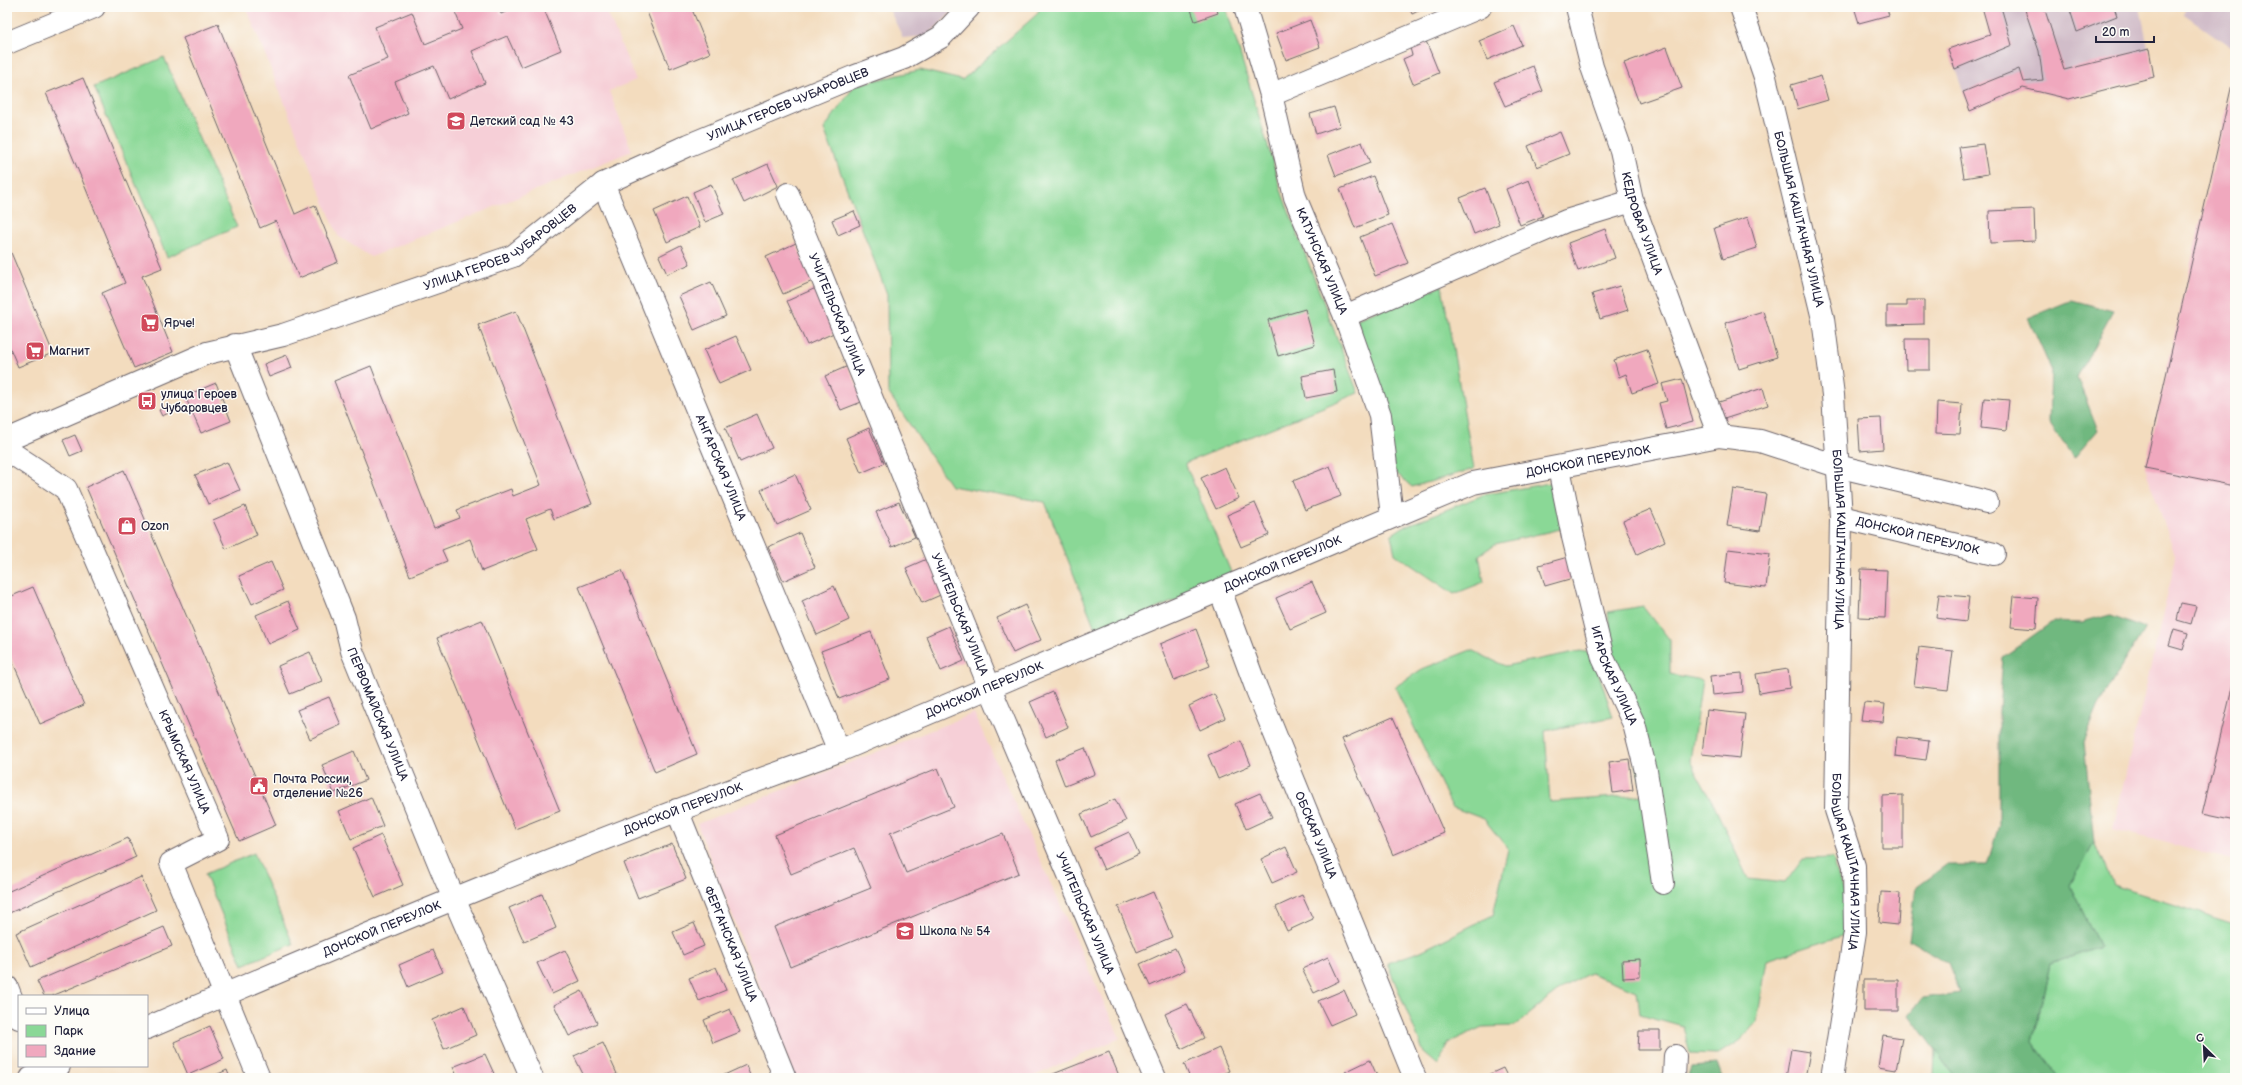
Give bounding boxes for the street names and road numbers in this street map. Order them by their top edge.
street label: УЛИЦА ГЕРОЕВ ЧУБАРОВЦЕВ [705,64,871,144]
street label: БОЛЬШАЯ КАШТАЧНАЯ УЛИЦА [1771,129,1828,309]
street label: КЕДРОВАЯ УЛИЦА [1618,170,1666,277]
street label: УЛИЦА ГЕРОЕВ ЧУБАРОВЦЕВ [422,200,580,294]
street label: КАТУНСКАЯ УЛИЦА [1293,205,1351,317]
street label: УЧИТЕЛЬСКАЯ УЛИЦА [806,251,869,378]
street label: АНГАРСКАЯ УЛИЦА [692,411,750,523]
street label: ДОНСКОЙ ПЕРЕУЛОК [1525,442,1652,480]
street label: БОЛЬШАЯ КАШТАЧНАЯ УЛИЦА [1829,449,1849,630]
street label: ДОНСКОЙ ПЕРЕУЛОК [1855,513,1981,558]
street label: ДОНСКОЙ ПЕРЕУЛОК [1221,532,1344,595]
street label: УЧИТЕЛЬСКАЯ УЛИЦА [928,551,992,678]
street label: ИГАРСКАЯ УЛИЦА [1588,624,1641,728]
street label: ПЕРВОМАЙСКАЯ УЛИЦА [344,645,412,783]
street label: ДОНСКОЙ ПЕРЕУЛОК [923,658,1045,721]
street label: КРЫМСКАЯ УЛИЦА [155,707,214,817]
street label: БОЛЬШАЯ КАШТАЧНАЯ УЛИЦА [1827,773,1863,952]
street label: ДОНСКОЙ ПЕРЕУЛОК [621,779,745,838]
street label: ОБСКАЯ УЛИЦА [1292,789,1341,881]
street label: УЧИТЕЛЬСКАЯ УЛИЦА [1053,850,1118,977]
street label: ФЕРГАНСКАЯ УЛИЦА [701,884,761,1004]
street label: ДОНСКОЙ ПЕРЕУЛОК [321,897,443,960]

